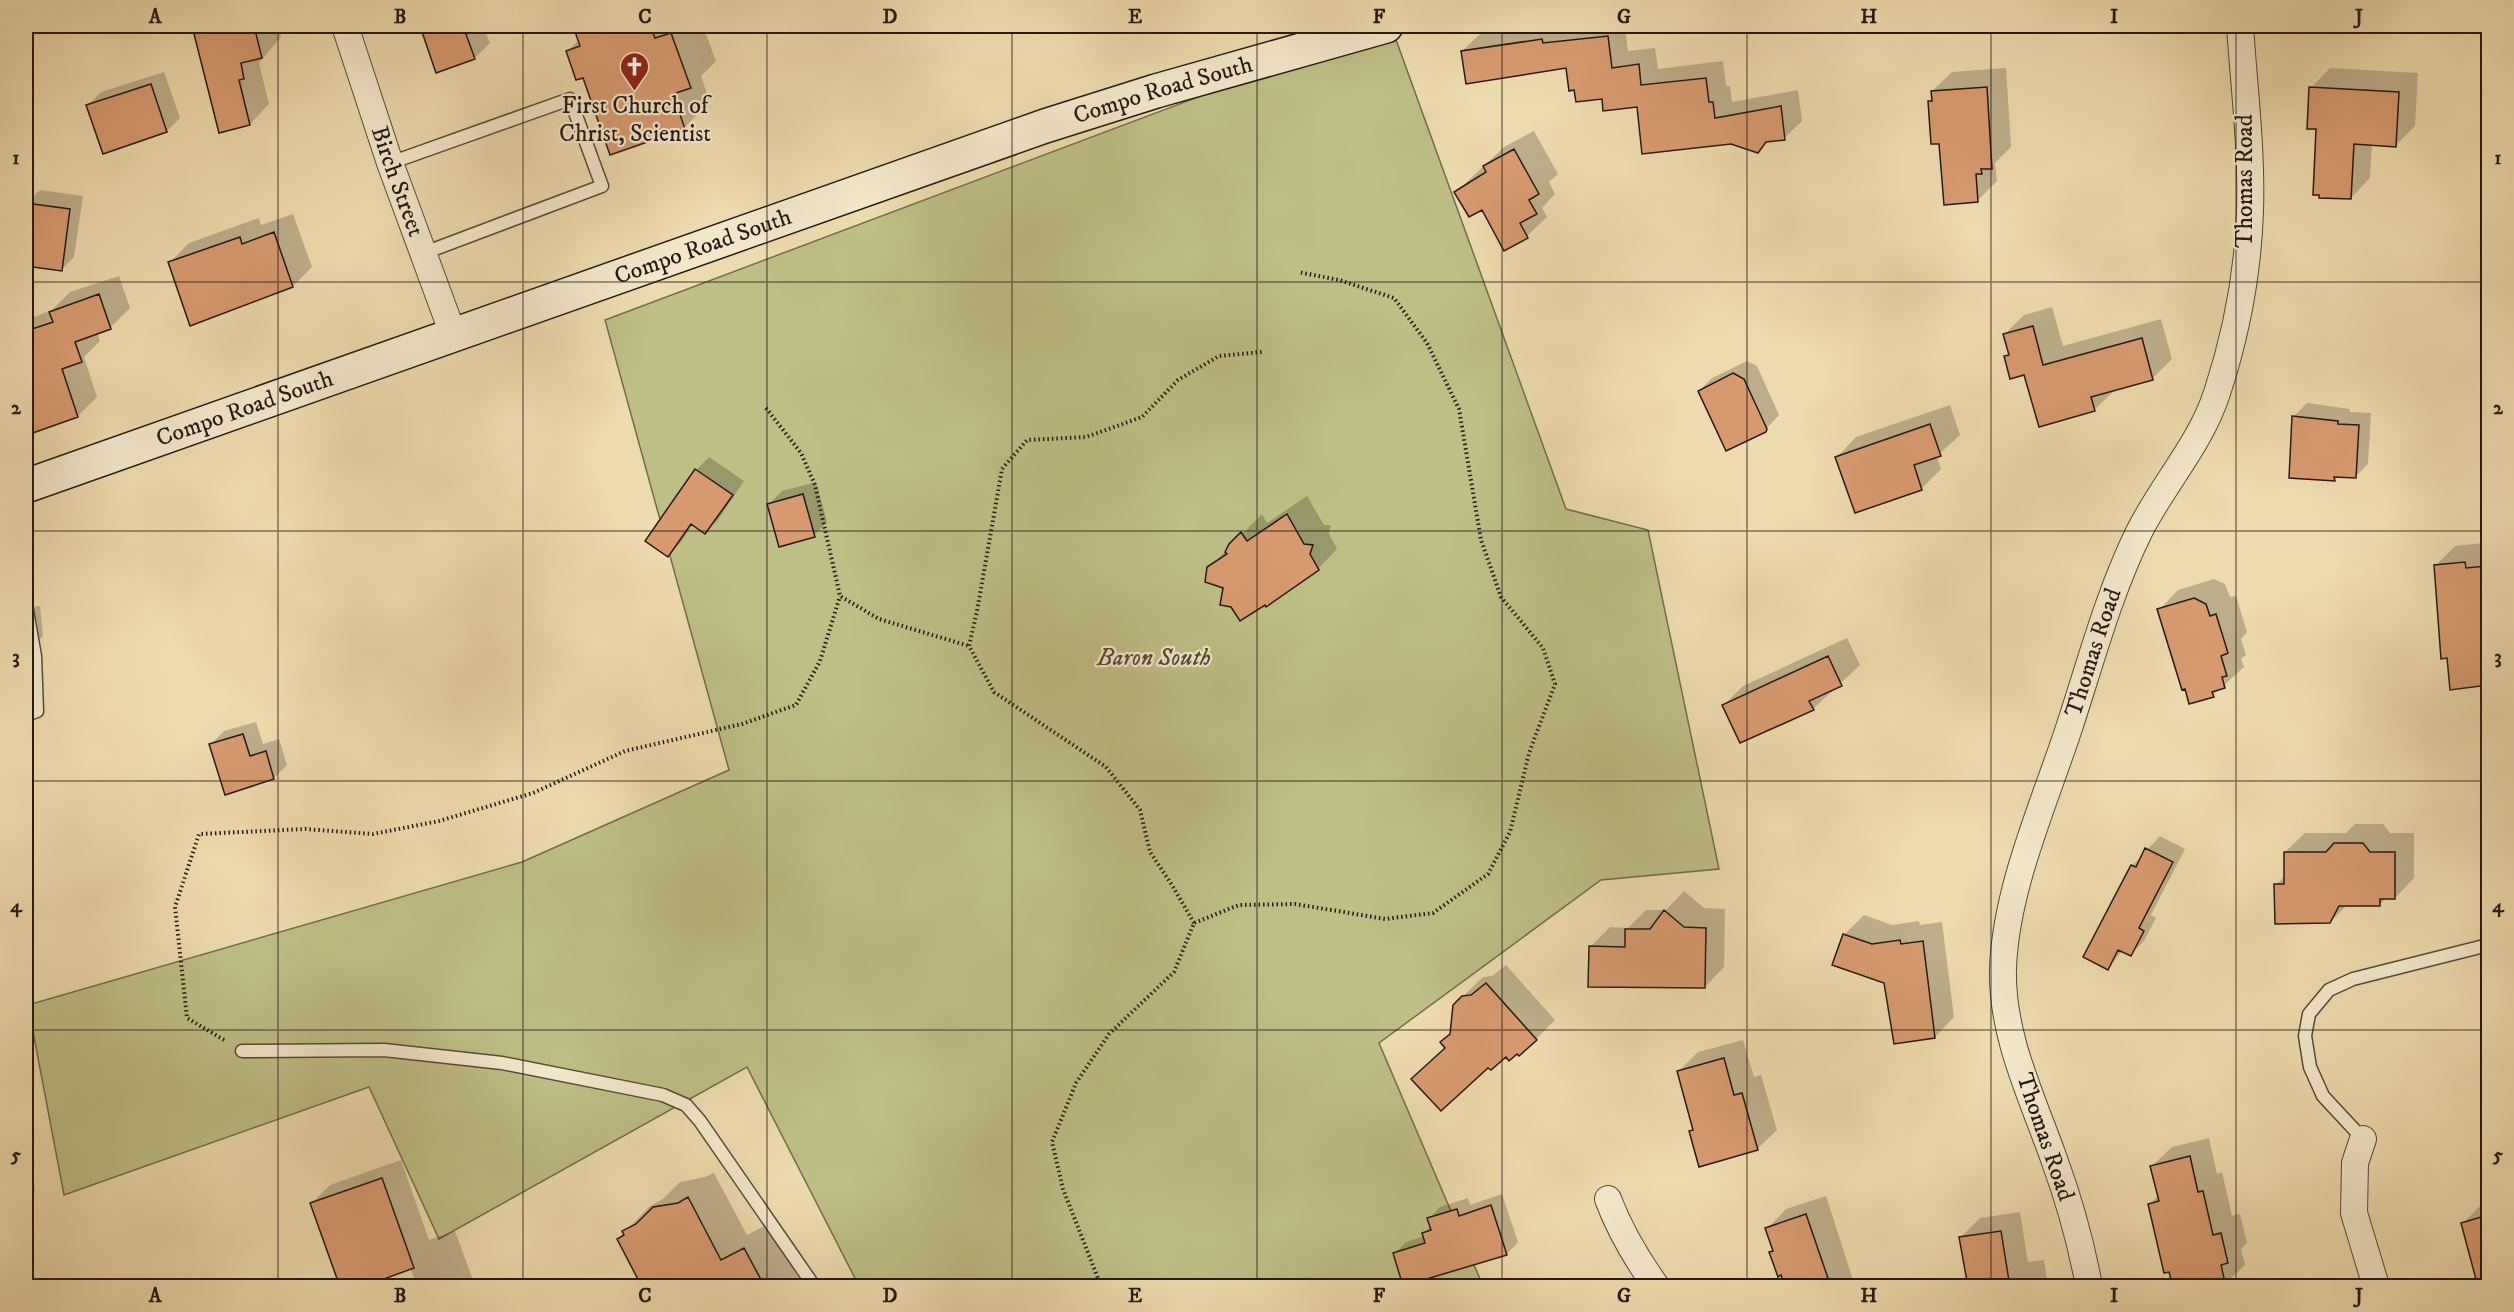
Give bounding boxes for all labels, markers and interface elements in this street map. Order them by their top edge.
text: A [148,5,163,30]
text: B [394,5,406,30]
text: C [638,5,652,30]
text: D [883,5,898,30]
text: E [1128,5,1142,30]
text: F [1373,5,1386,30]
text: G [1617,5,1631,30]
text: H [1861,5,1878,30]
text: I [2110,5,2118,30]
text: J [2353,5,2363,30]
street label: Compo Road South [1070,49,1256,131]
church icon: First Church of Christ, Scientist [619,50,651,92]
place label: First Church of Christ, Scientist [559,91,712,149]
street label: Thomas Road [2230,114,2260,248]
street label: Birch Street [364,123,431,241]
text: 1 [12,146,20,171]
text: 1 [2494,146,2502,171]
street label: Compo Road South [610,202,796,292]
street label: Compo Road South [152,364,338,454]
text: 2 [11,396,22,421]
text: 2 [2493,396,2504,421]
street label: Thomas Road [2059,584,2129,721]
park label: Baron South [1096,643,1211,673]
text: 3 [12,645,20,670]
text: 3 [2494,645,2502,670]
text: 4 [10,894,23,919]
text: 4 [2492,894,2505,919]
street label: Thomas Road [2009,1069,2081,1205]
text: 5 [10,1143,21,1168]
text: 5 [2492,1143,2503,1168]
text: A [148,1284,163,1309]
text: B [394,1284,406,1309]
text: C [638,1284,652,1309]
text: D [883,1284,898,1309]
text: E [1128,1284,1142,1309]
text: F [1373,1284,1386,1309]
text: G [1617,1284,1631,1309]
text: H [1861,1284,1878,1309]
text: I [2110,1284,2118,1309]
text: J [2353,1284,2363,1309]

